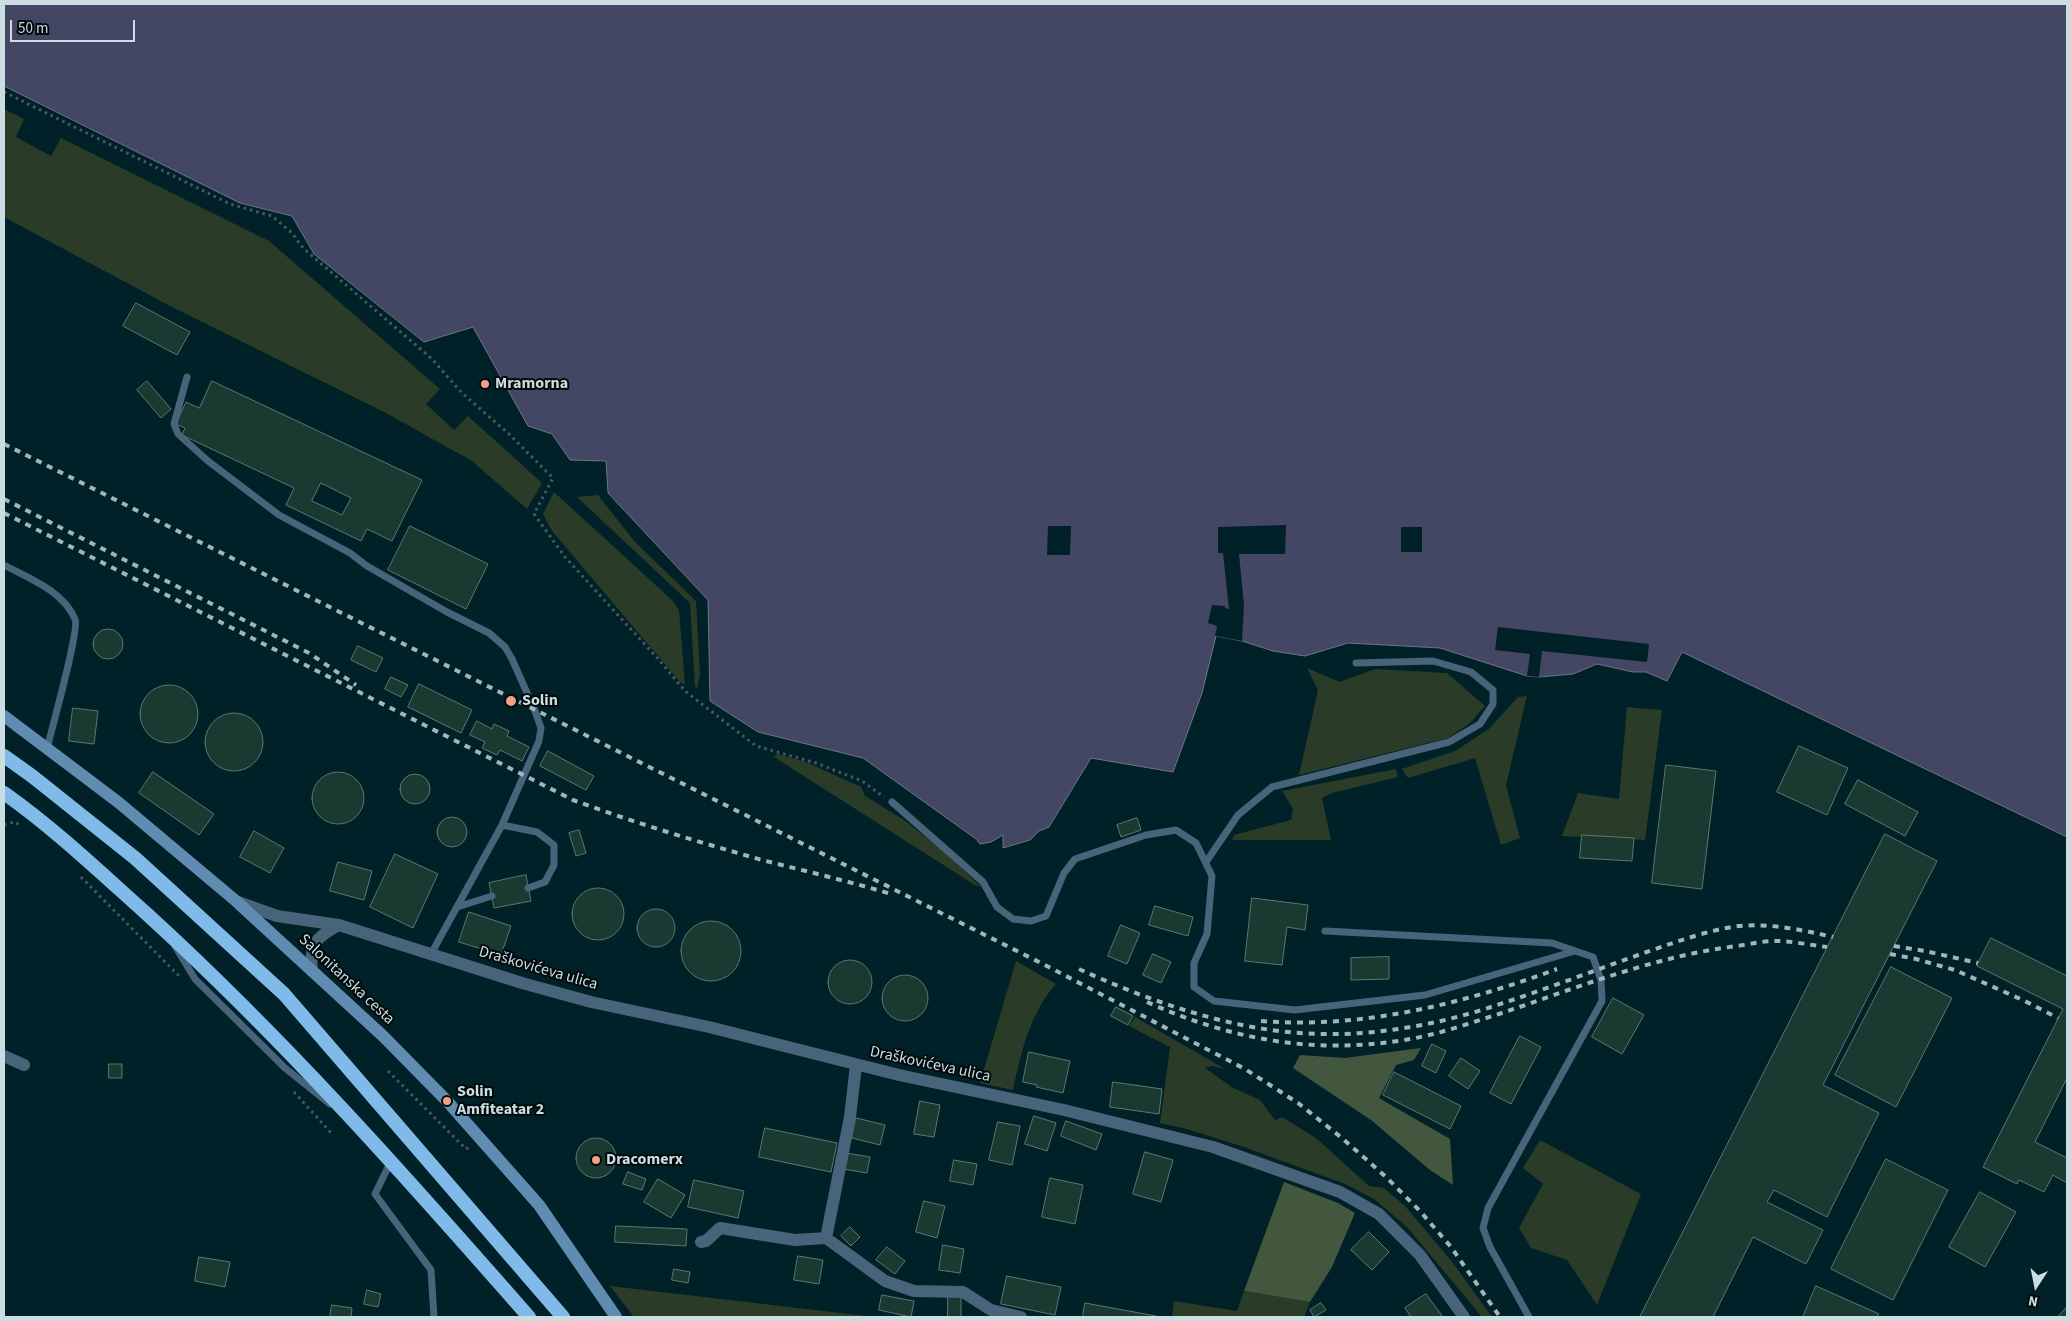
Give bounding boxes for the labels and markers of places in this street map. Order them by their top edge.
place label: Mramorna [495,374,568,394]
marker: Mramorna [479,378,491,390]
place label: Solin [522,691,558,711]
marker: Solin [504,694,518,708]
place label: Solin Amfiteatar 2 [457,1082,544,1120]
marker: Solin Amfiteatar 2 [441,1095,453,1107]
place label: Dracomerx [606,1150,683,1170]
marker: Dracomerx [590,1154,602,1166]

